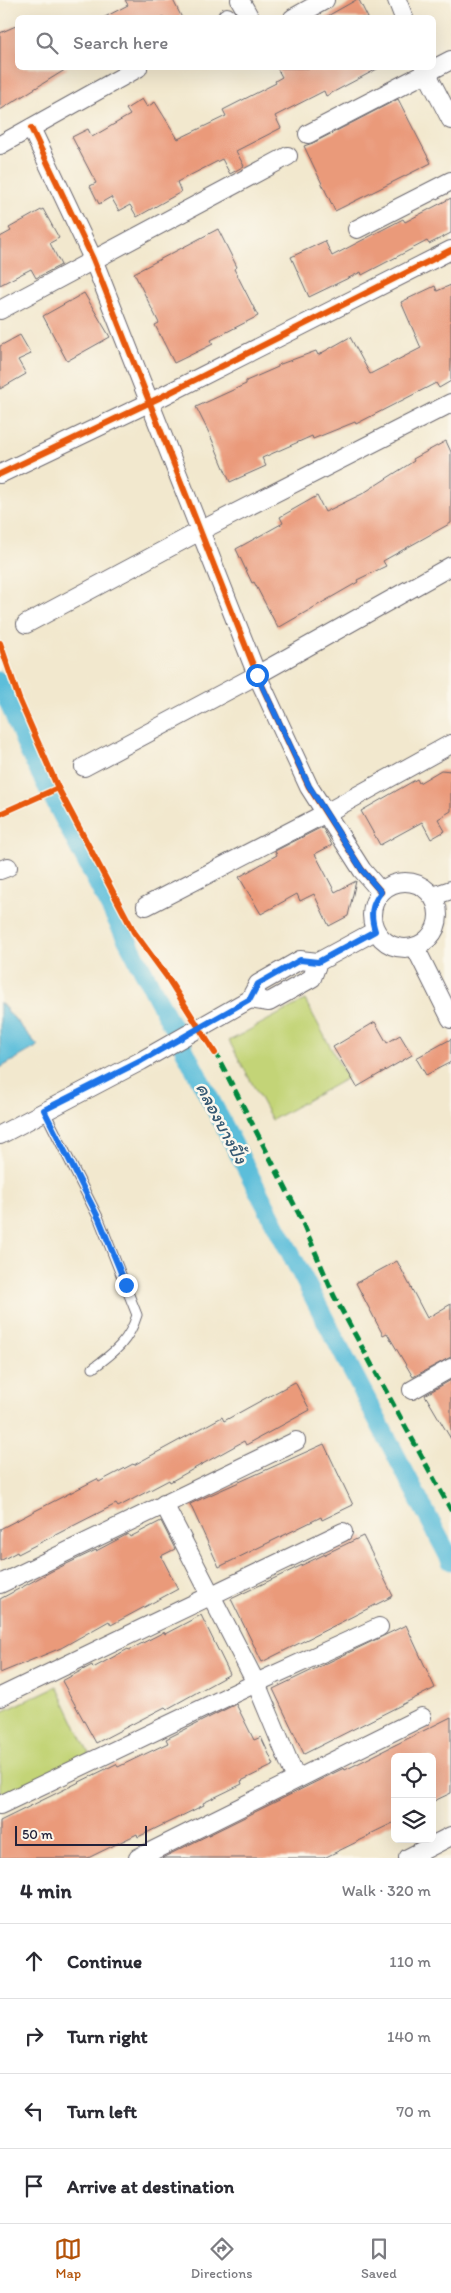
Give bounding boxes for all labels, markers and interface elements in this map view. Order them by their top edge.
search box [15,15,436,70]
icon: search [33,29,61,57]
text: Search here [73,31,168,54]
route start [246,664,269,687]
water label: คลองบางปิ้ง [191,1078,253,1168]
route end [115,1274,138,1297]
map controls [391,1753,436,1843]
button: locate [391,1753,436,1798]
button: layers [391,1798,436,1843]
scale bar [15,1823,148,1846]
text: 50 m [22,1826,53,1843]
text: 4 min [20,1878,72,1903]
text: Walk · 320 m [342,1881,431,1900]
icon: ahead [20,1947,48,1975]
text: Continue [67,1950,142,1973]
text: 110 m [389,1952,431,1971]
icon: right [20,2022,48,2050]
text: Turn right [67,2025,148,2048]
text: 140 m [387,2027,431,2046]
icon: left [20,2097,48,2125]
text: Turn left [67,2100,137,2123]
text: 70 m [396,2102,431,2121]
icon: arrive [20,2172,48,2200]
text: Arrive at destination [67,2175,234,2198]
tab: Map [54,2235,82,2282]
tab: Directions [191,2235,252,2282]
tab: Saved [361,2235,397,2282]

